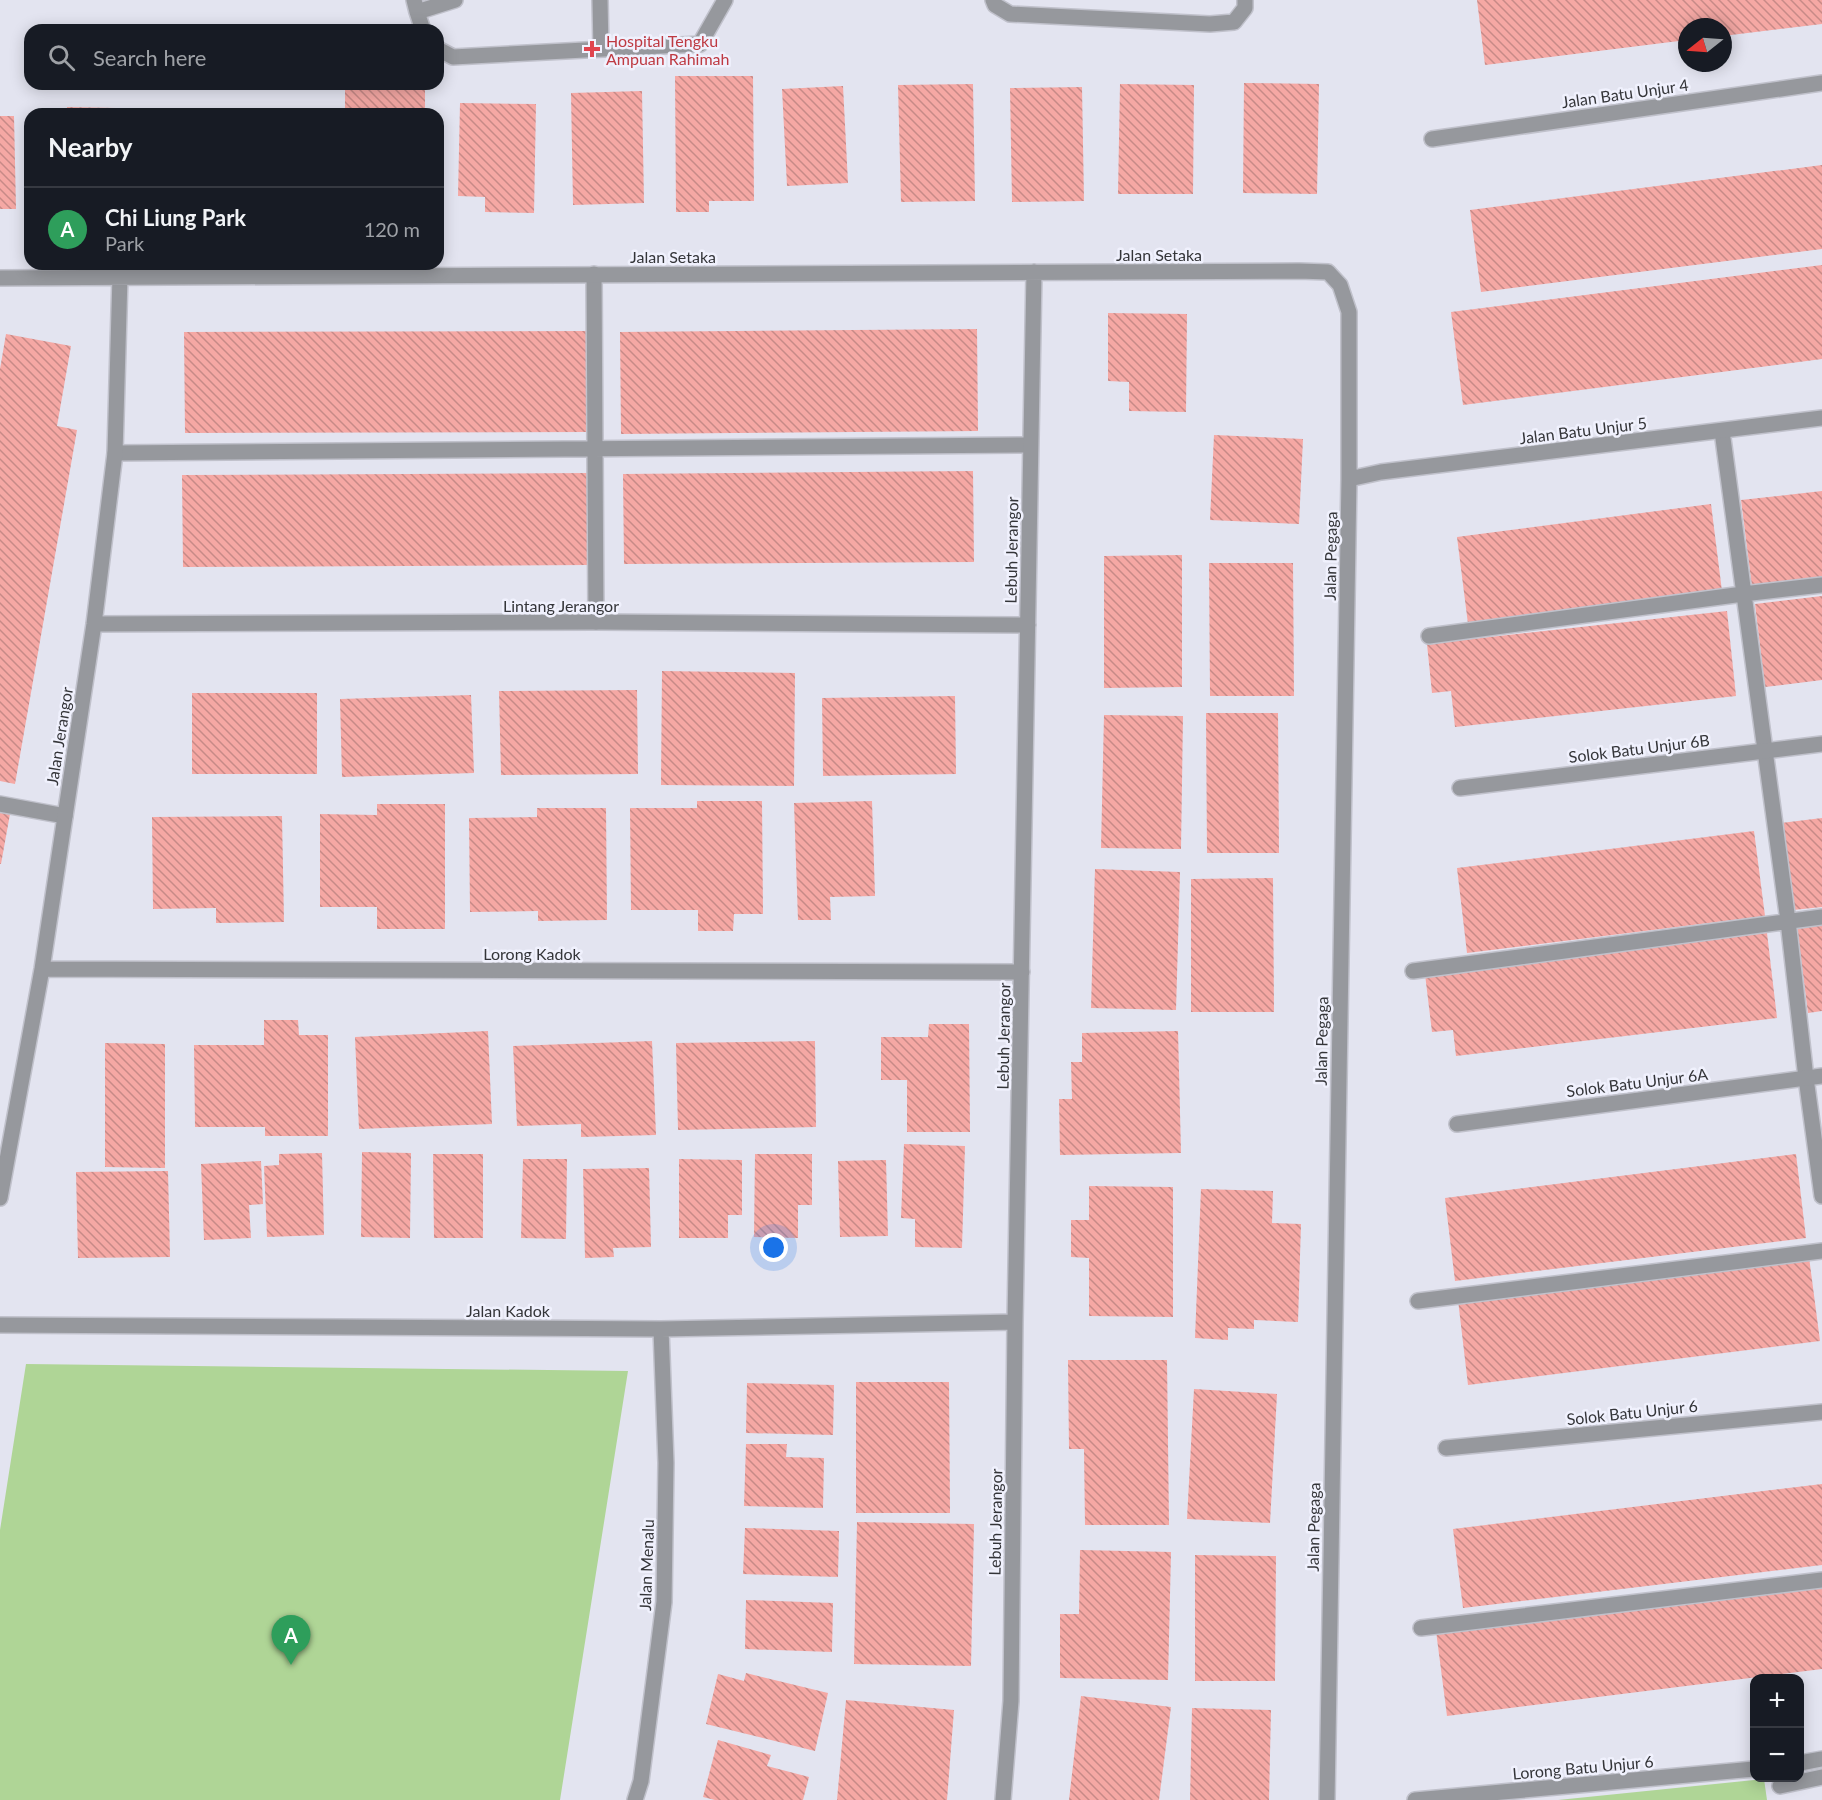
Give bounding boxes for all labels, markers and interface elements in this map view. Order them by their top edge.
north arrow [1678,18,1732,72]
search box [24,24,444,90]
place label: Hospital Tengku Ampuan Rahimah [606,31,730,68]
marker: Hospital Tengku Ampuan Rahimah [583,40,601,58]
icon: search [45,41,78,74]
text: Search here [93,44,206,71]
street label: Jalan Batu Unjur 4 [1560,75,1690,111]
text: Nearby [48,131,133,163]
text: Chi Liung Park [105,204,246,231]
text: A [61,217,74,241]
text: 120 m [364,217,420,241]
text: Park [105,231,144,255]
street label: Jalan Setaka [1116,245,1202,264]
street label: Jalan Setaka [630,247,716,266]
street label: Jalan Batu Unjur 5 [1518,413,1648,447]
street label: Lebuh Jerangor [1001,496,1021,604]
street label: Jalan Pegaga [1320,511,1340,601]
street label: Lintang Jerangor [503,596,619,615]
street label: Jalan Jerangor [42,685,76,787]
street label: Solok Batu Unjur 6B [1567,730,1711,766]
street label: Lorong Kadok [483,944,582,963]
street label: Lebuh Jerangor [993,982,1013,1090]
street label: Jalan Pegaga [1311,996,1331,1086]
street label: Solok Batu Unjur 6A [1565,1064,1709,1100]
your location [759,1233,788,1262]
street label: Jalan Kadok [466,1301,551,1320]
street label: Solok Batu Unjur 6 [1566,1396,1698,1428]
street label: Lebuh Jerangor [985,1468,1005,1576]
street label: Jalan Pegaga [1303,1482,1323,1572]
street label: Jalan Menalu [635,1519,657,1611]
pin: A [272,1616,310,1665]
map controls [1750,1674,1804,1782]
button: + [1750,1674,1804,1728]
button: − [1750,1728,1804,1782]
street label: Lorong Batu Unjur 6 [1512,1751,1654,1783]

